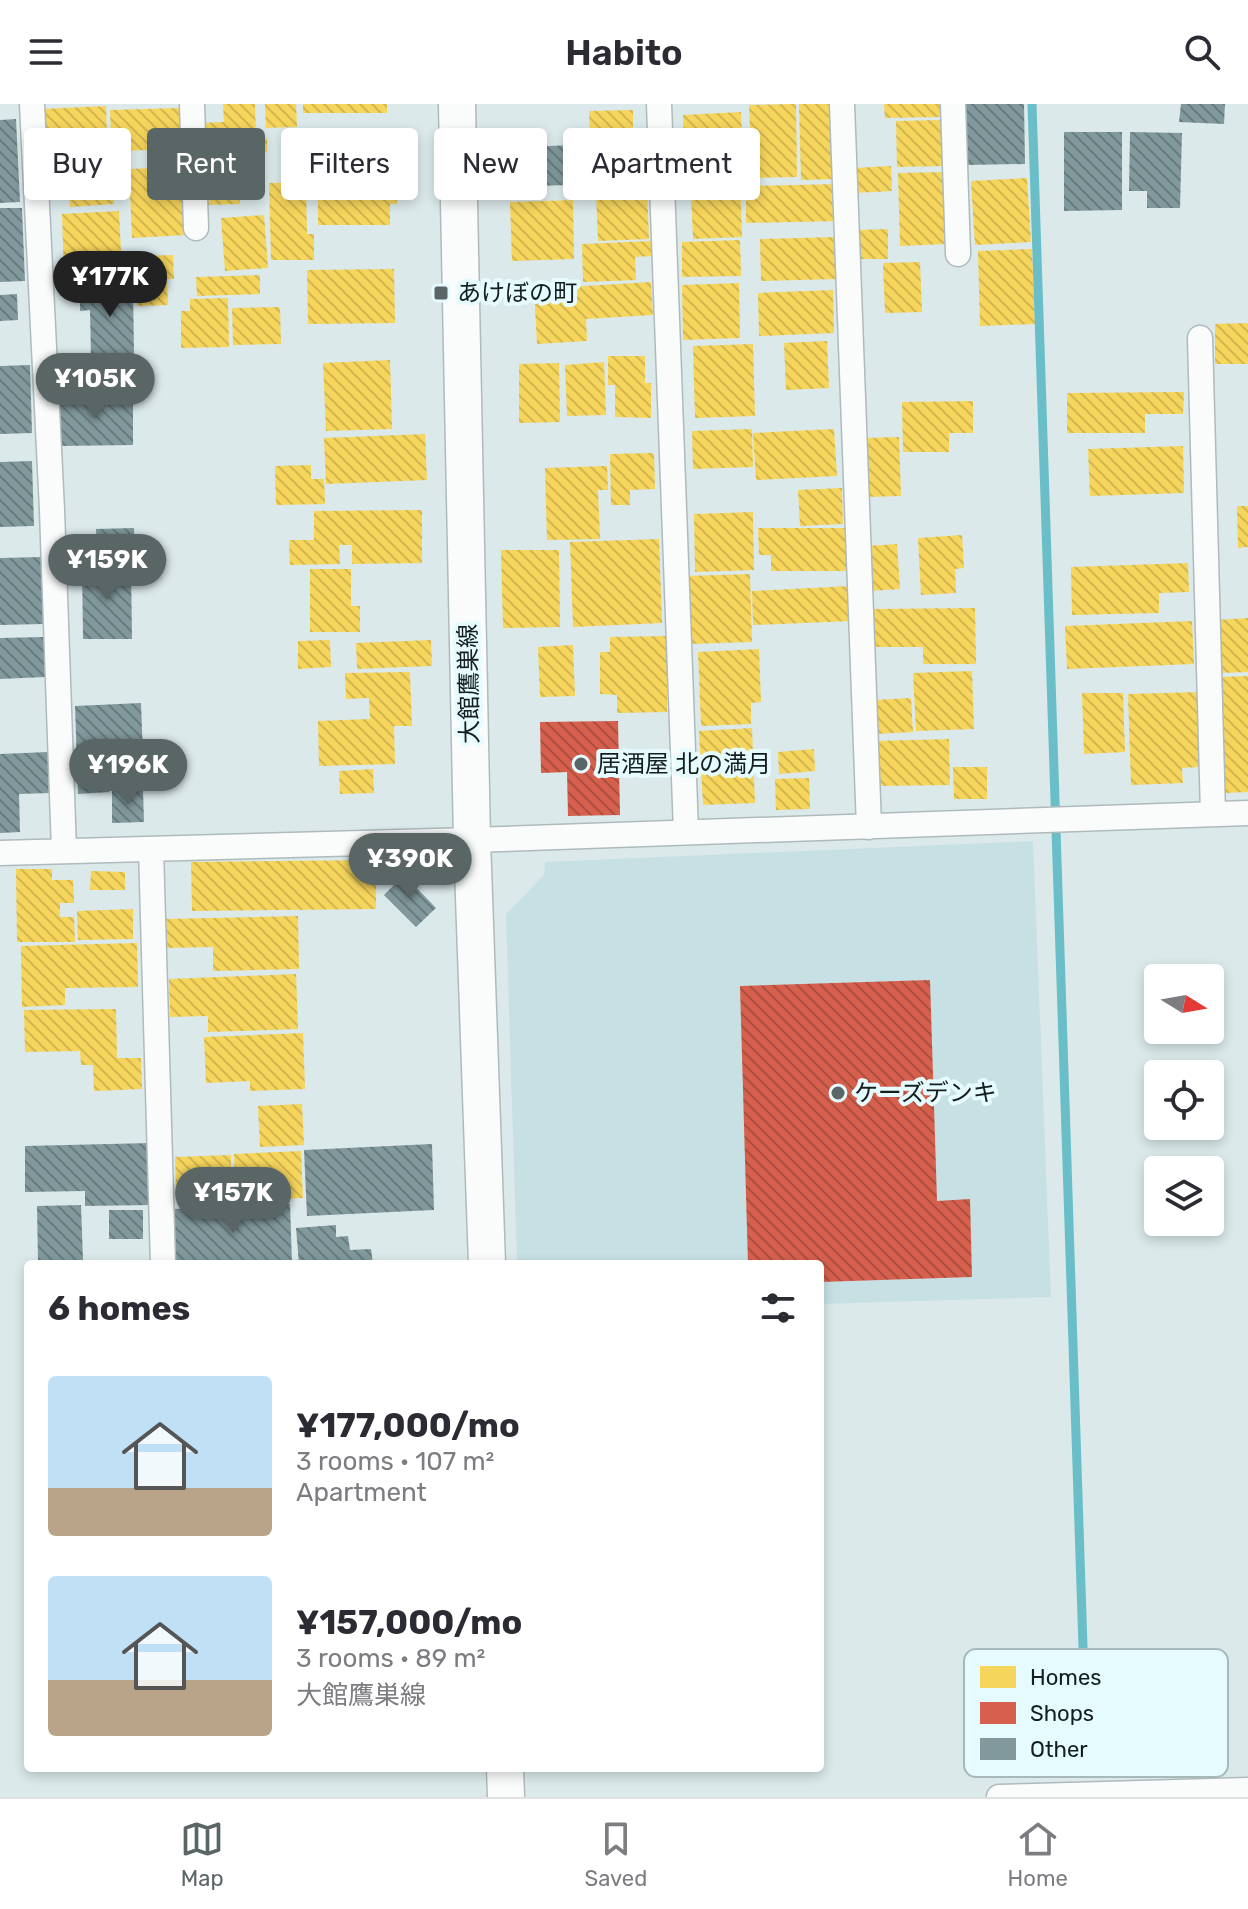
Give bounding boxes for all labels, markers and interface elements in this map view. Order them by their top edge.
icon: menu [24,30,68,74]
icon: search [1180,30,1224,74]
text: Habito [565,31,683,74]
chip: Buy [24,128,131,200]
chip: Rent [147,128,265,200]
chip: Filters [281,128,418,200]
chip: New [434,128,547,200]
chip: Apartment [563,128,760,200]
pin: ¥177K [54,251,166,319]
text: ¥177K [71,261,149,292]
place label: あけぼの町 [457,279,577,307]
marker: あけぼの町 [432,284,450,302]
pin: ¥105K [39,353,151,421]
text: ¥105K [54,363,136,394]
pin: ¥159K [51,534,163,602]
text: ¥159K [66,544,148,575]
street label: 大館鷹巣線 [454,624,484,744]
pin: ¥196K [72,739,184,807]
text: ¥196K [87,749,169,780]
place label: 居酒屋 北の満月 [597,750,771,778]
marker: 居酒屋 北の満月 [572,755,590,773]
pin: ¥390K [354,833,466,901]
text: ¥390K [367,843,453,874]
north arrow [1144,964,1224,1044]
map controls [1144,964,1224,1236]
button: locate [1144,1060,1224,1140]
place label: ケーズデンキ [854,1079,997,1107]
marker: ケーズデンキ [829,1084,847,1102]
button: layers [1144,1156,1224,1236]
pin: ¥157K [177,1167,289,1235]
text: ¥157K [193,1177,273,1208]
icon: filters [756,1286,800,1330]
text: 6 homes [48,1288,190,1329]
text: ¥177,000/mo [296,1405,520,1446]
icon: home [112,1408,208,1504]
text: 3 rooms · 107 m² [296,1446,495,1477]
text: Apartment [296,1477,427,1508]
text: ¥157,000/mo [296,1602,522,1643]
icon: home [112,1608,208,1704]
text: 3 rooms · 89 m² [296,1643,485,1674]
legend [964,1649,1228,1777]
text: Homes [1030,1664,1101,1691]
text: 大館鷹巣線 [296,1680,426,1711]
text: Shops [1030,1700,1094,1727]
text: Other [1030,1736,1088,1763]
tab: Map [180,1817,224,1892]
tab: Saved [584,1817,647,1892]
tab: Home [1008,1817,1068,1892]

